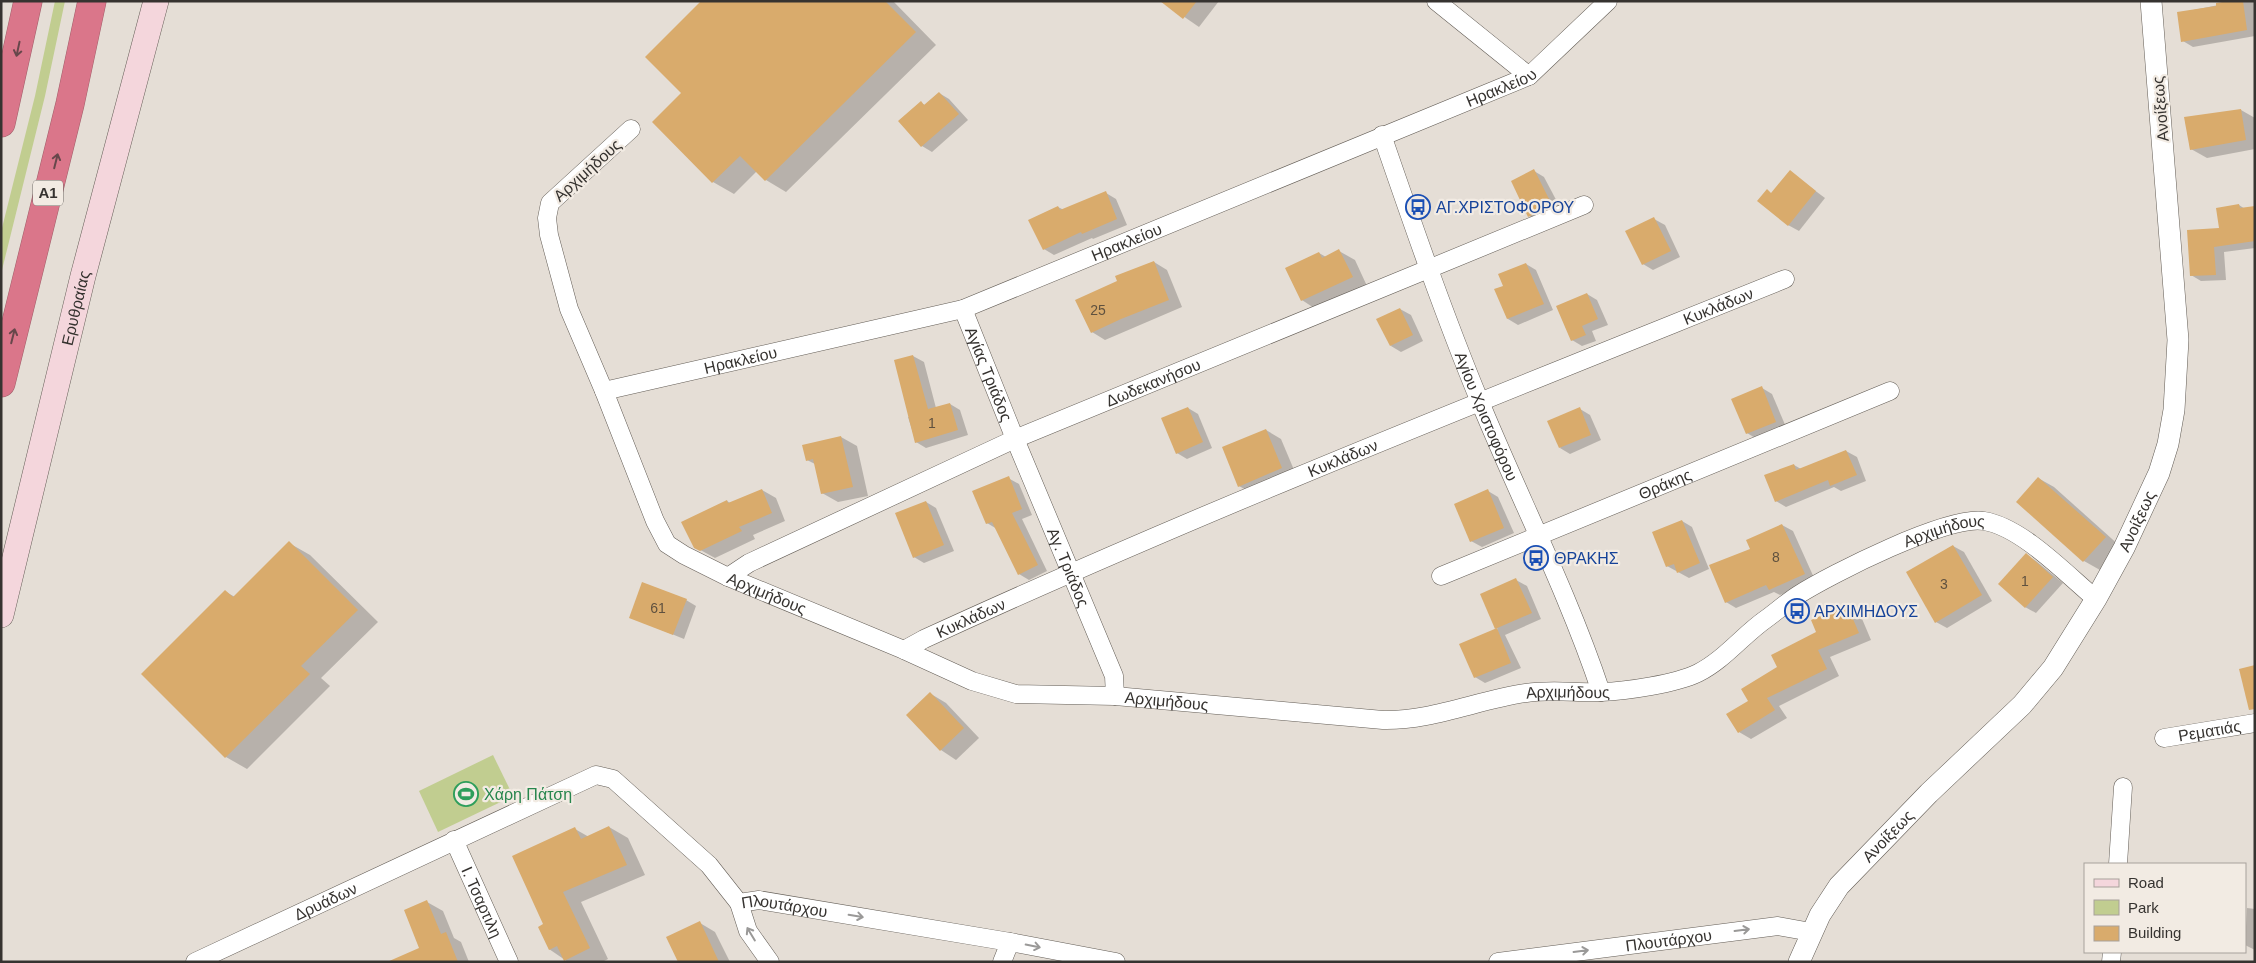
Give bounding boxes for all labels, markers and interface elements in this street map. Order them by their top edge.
one-way arrow [13,40,22,56]
street label: Ηρακλείου [1464,66,1540,110]
street label: Ανοίξεως [2149,75,2173,142]
street label: Αρχιμήδους [550,136,624,205]
one-way arrow [52,154,61,170]
road number: Α1 [33,180,63,206]
bus stop icon: ΑΓ.ΧΡΙΣΤΟΦΟΡΟΥ [1405,194,1431,220]
place label: ΑΓ.ΧΡΙΣΤΟΦΟΡΟΥ [1436,199,1575,216]
street label: Ηρακλείου [1089,220,1164,264]
street label: Ερυθραίας [59,268,93,347]
street label: Κυκλάδων [1681,285,1756,328]
house number: 25 [1090,302,1106,318]
street label: Αγίας Τριάδος [962,324,1015,424]
one-way arrow [9,328,18,344]
street label: Ηρακλείου [702,344,779,377]
street label: Αγίου Χριστοφόρου [1452,349,1521,483]
street label: Δωδεκανήσου [1103,356,1203,410]
house number: 1 [928,415,936,431]
street label: Κυκλάδων [1305,436,1380,480]
street label: Θράκης [1636,466,1694,503]
street label: Ανοίξεως [2115,488,2159,555]
street label: Αρχιμήδους [1901,512,1986,550]
street label: Αγ. Τριάδος [1044,525,1092,610]
bus stop icon: ΘΡΑΚΗΣ [1523,545,1549,571]
house number: 8 [1772,549,1780,565]
place label: ΘΡΑΚΗΣ [1554,550,1619,567]
street label: Αρχιμήδους [725,570,809,618]
house number: 1 [2021,573,2029,589]
house number: 3 [1940,576,1948,592]
street label: Κυκλάδων [934,595,1008,641]
bus stop icon: ΑΡΧΙΜΗΔΟΥΣ [1784,598,1810,624]
house number: 61 [650,600,666,616]
place label: ΑΡΧΙΜΗΔΟΥΣ [1814,603,1918,620]
street label: Αρχιμήδους [1525,683,1610,702]
street label: Αρχιμήδους [1124,689,1210,713]
street label: Ρεματιάς [2177,717,2242,745]
sports icon: Χάρη Πάτση [453,781,479,807]
place label: Χάρη Πάτση [484,786,572,803]
street label: Ανοίξεως [1859,807,1917,866]
legend [2084,863,2246,953]
street label: Ι. Τσαρτιλη [458,864,505,940]
text: Road [2128,874,2164,891]
street label: Δρυάδων [292,880,360,923]
street label: Πλουτάρχου [740,892,829,920]
text: Park [2128,899,2159,916]
one-way arrow [848,911,864,921]
text: Building [2128,924,2181,941]
one-way arrow [1734,925,1750,935]
one-way arrow [745,927,755,941]
street label: Πλουτάρχου [1624,927,1713,955]
one-way arrow [1025,942,1041,951]
one-way arrow [1573,946,1589,956]

